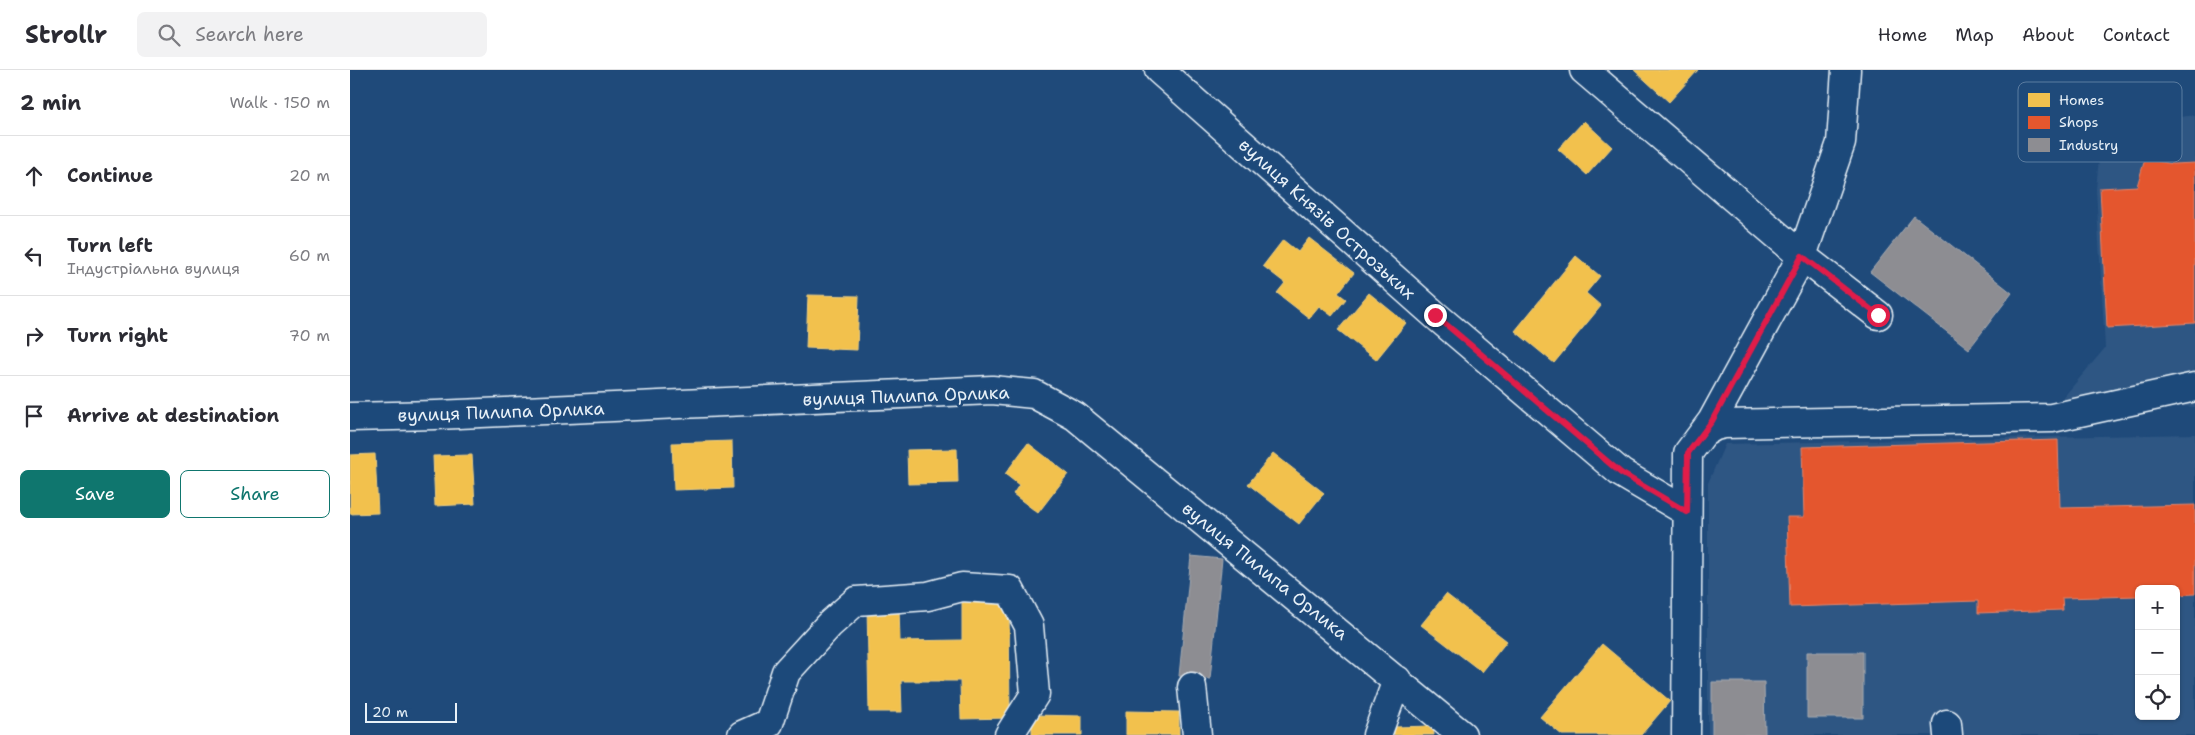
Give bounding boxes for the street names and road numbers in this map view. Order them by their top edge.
street label: вулиця Князів Острозьких [1234,133,1420,305]
street label: вулиця Пилипа Орлика [802,380,1010,412]
street label: вулиця Пилипа Орлика [397,396,605,428]
street label: вулиця Пилипа Орлика [1177,497,1353,645]

